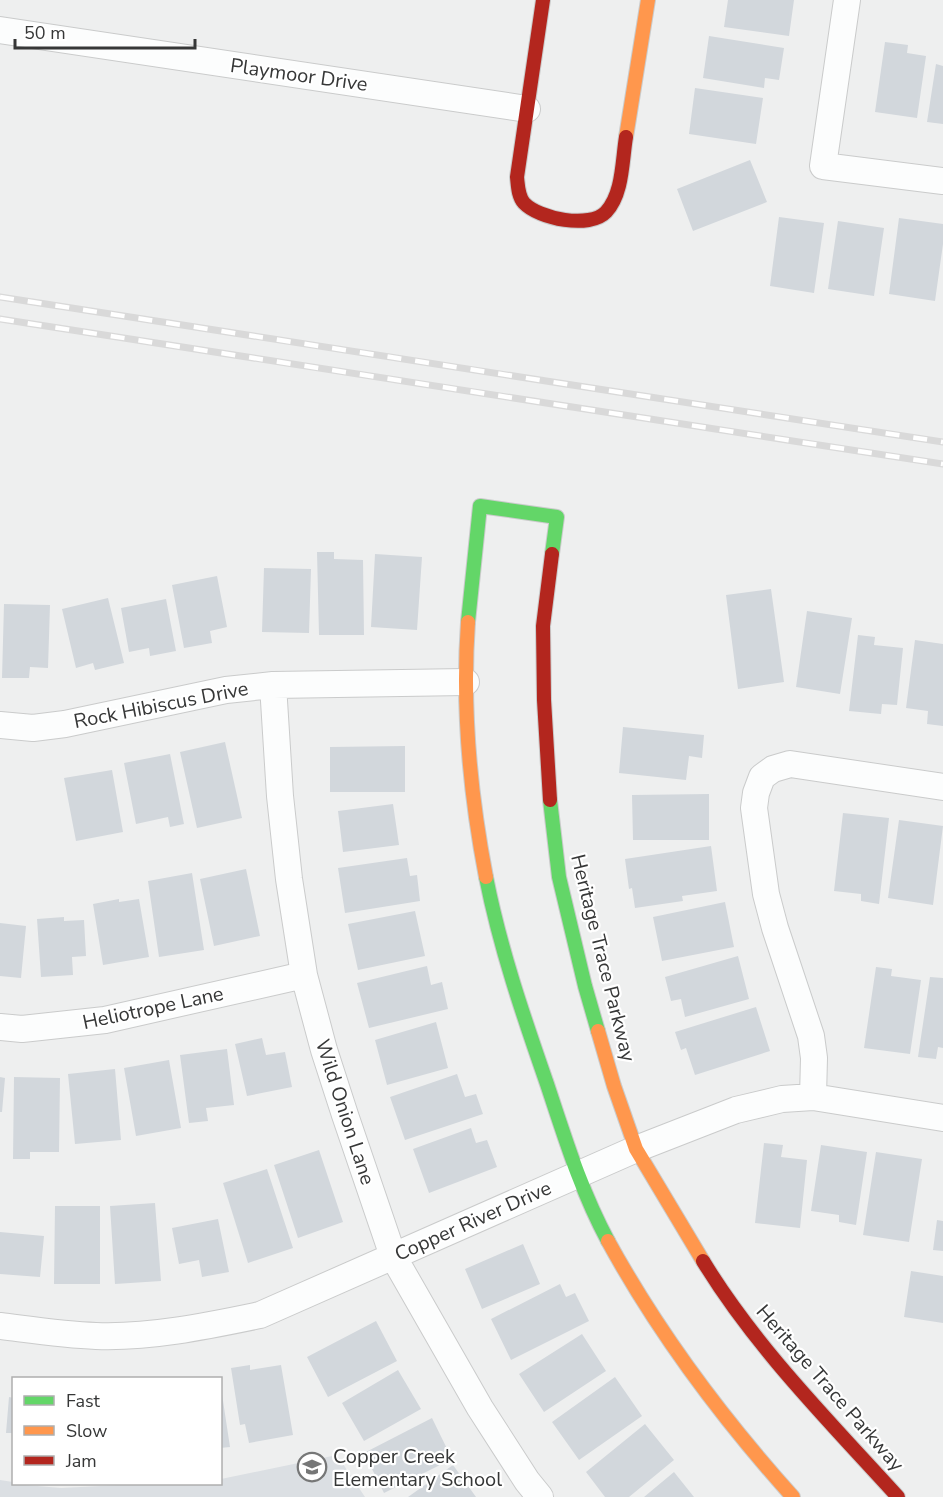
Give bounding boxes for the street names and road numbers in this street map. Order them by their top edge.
street label: Playmoor Drive [229,52,369,98]
street label: Rock Hibiscus Drive [71,675,251,735]
street label: Heritage Trace Parkway [564,851,642,1065]
street label: Heliotrope Lane [80,980,226,1036]
street label: Wild Onion Lane [309,1036,381,1188]
street label: Copper River Drive [390,1174,556,1268]
street label: Heritage Trace Parkway [750,1299,910,1478]

